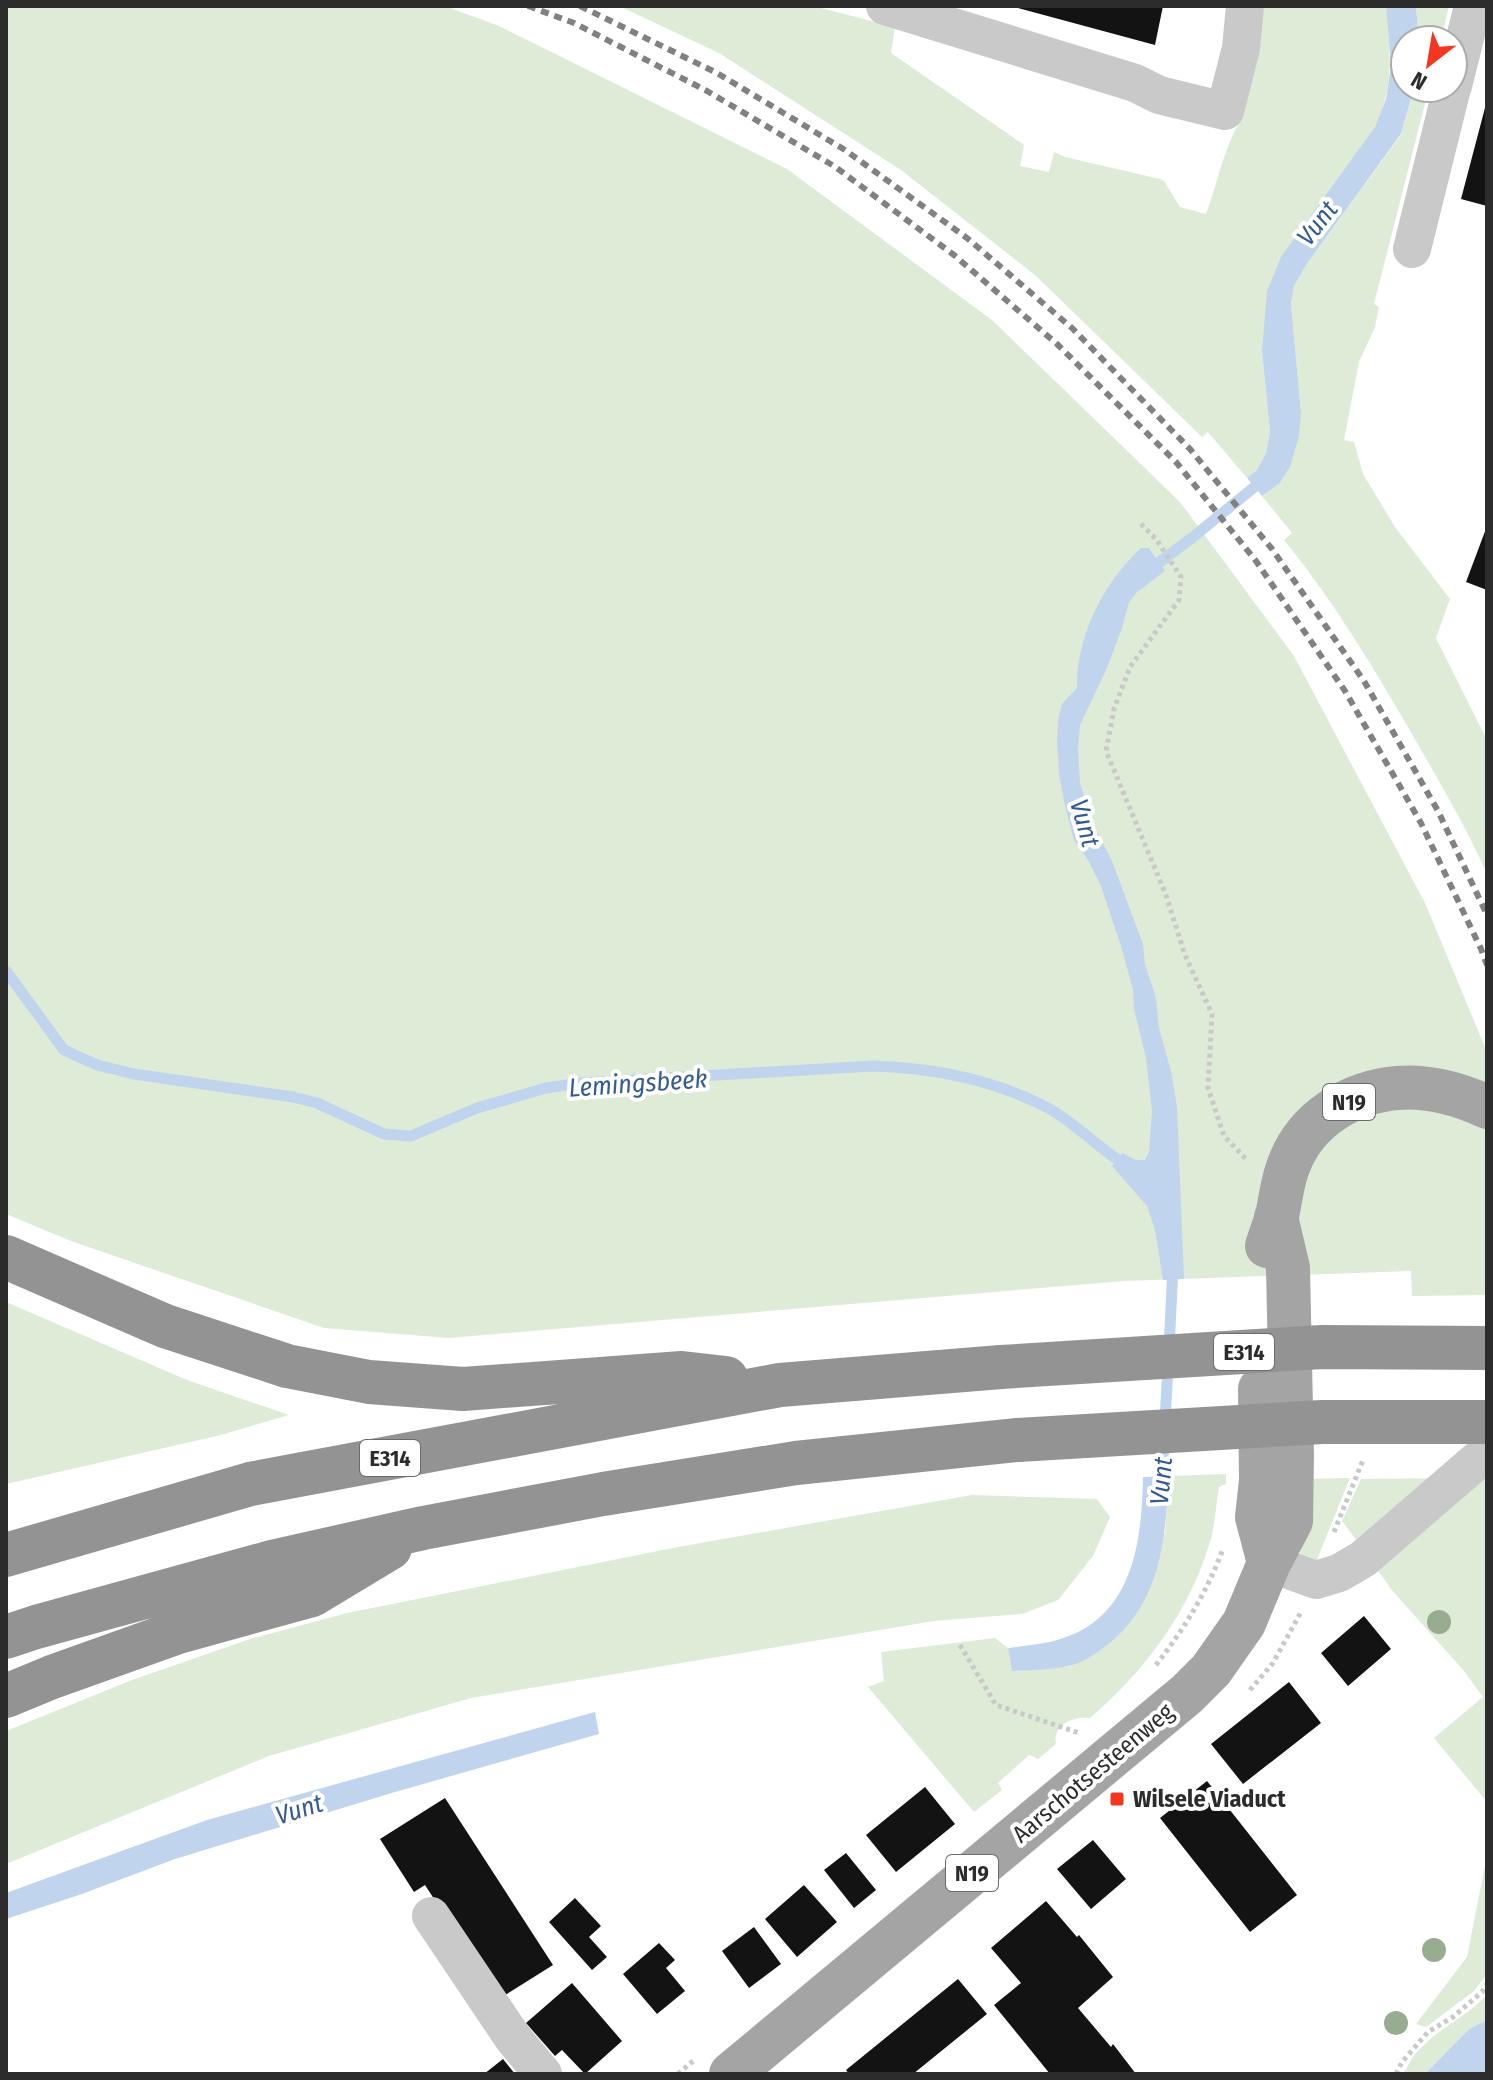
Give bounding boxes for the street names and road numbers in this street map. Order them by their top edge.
road number: N19 [1323,1084,1375,1120]
road number: E314 [1214,1334,1274,1370]
road number: E314 [360,1440,420,1476]
street label: Aarschotsesteenweg [1007,1697,1180,1848]
road number: N19 [946,1855,998,1891]

